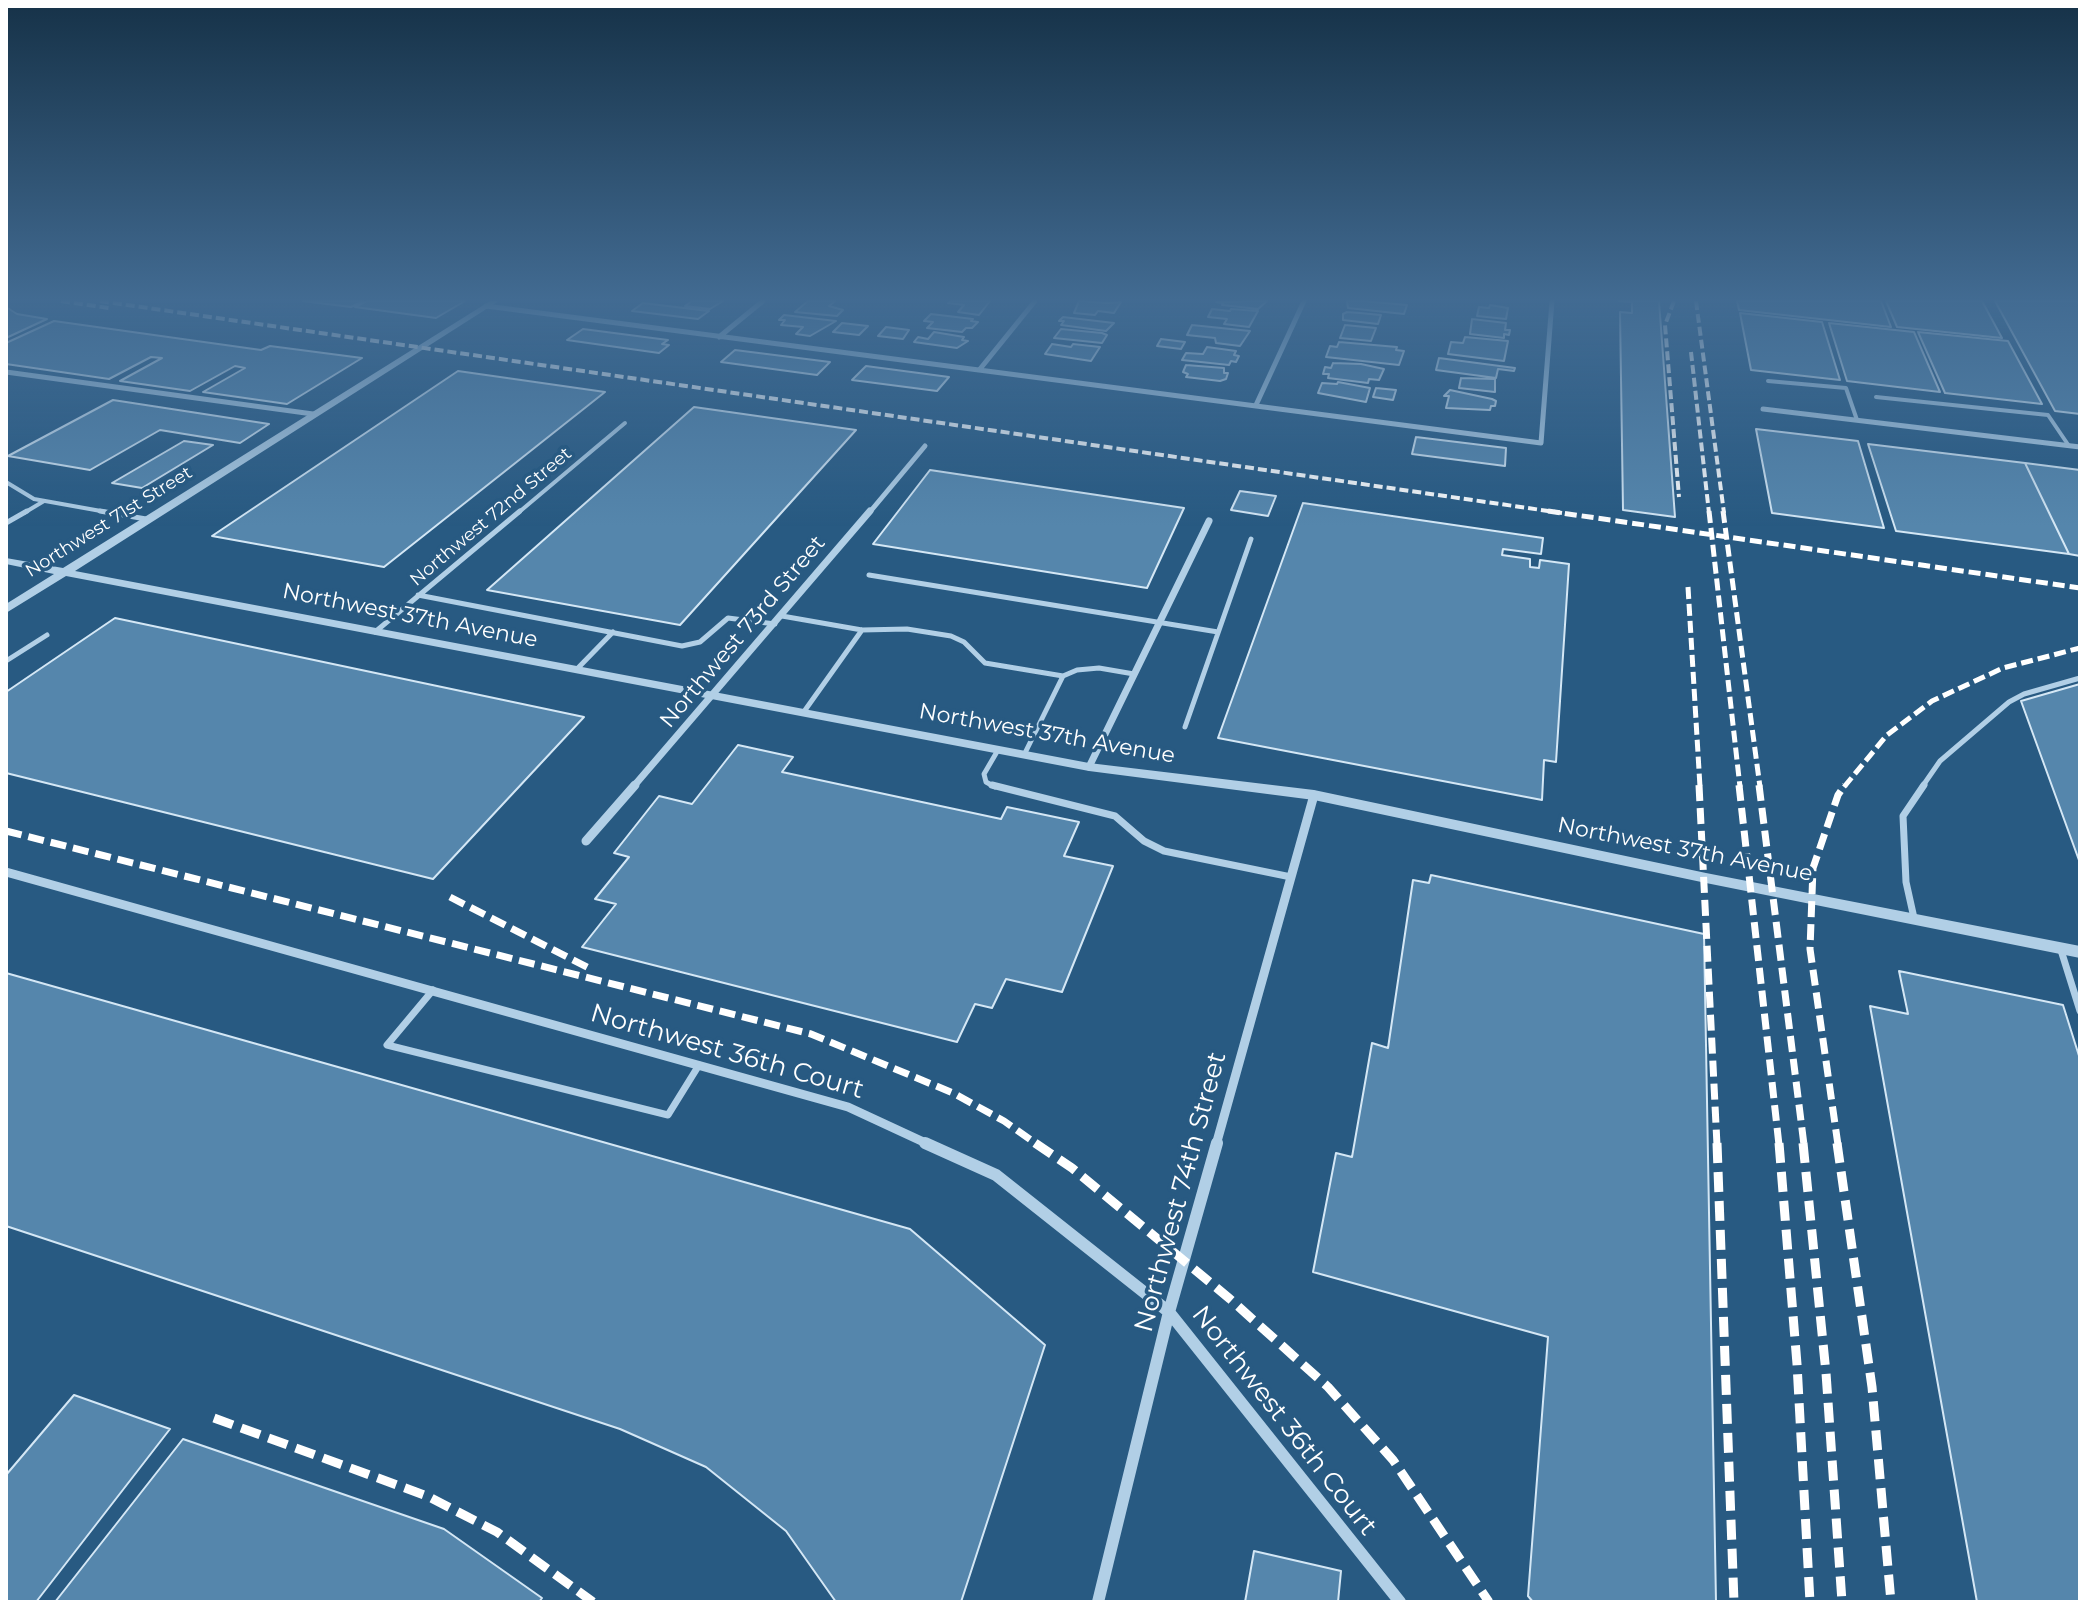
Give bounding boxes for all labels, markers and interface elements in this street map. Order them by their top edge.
street label: Northwest 72nd Street [406,443,576,591]
street label: Northwest 71st Street [22,462,196,582]
street label: Northwest 73rd Street [655,530,831,734]
street label: Northwest 37th Avenue [280,578,540,654]
street label: Northwest 37th Avenue [917,698,1177,770]
street label: Northwest 37th Avenue [1555,812,1815,888]
street label: Northwest 36th Court [587,998,867,1106]
street label: Northwest 74th Street [1129,1049,1233,1335]
street label: Northwest 36th Court [1185,1300,1383,1542]

